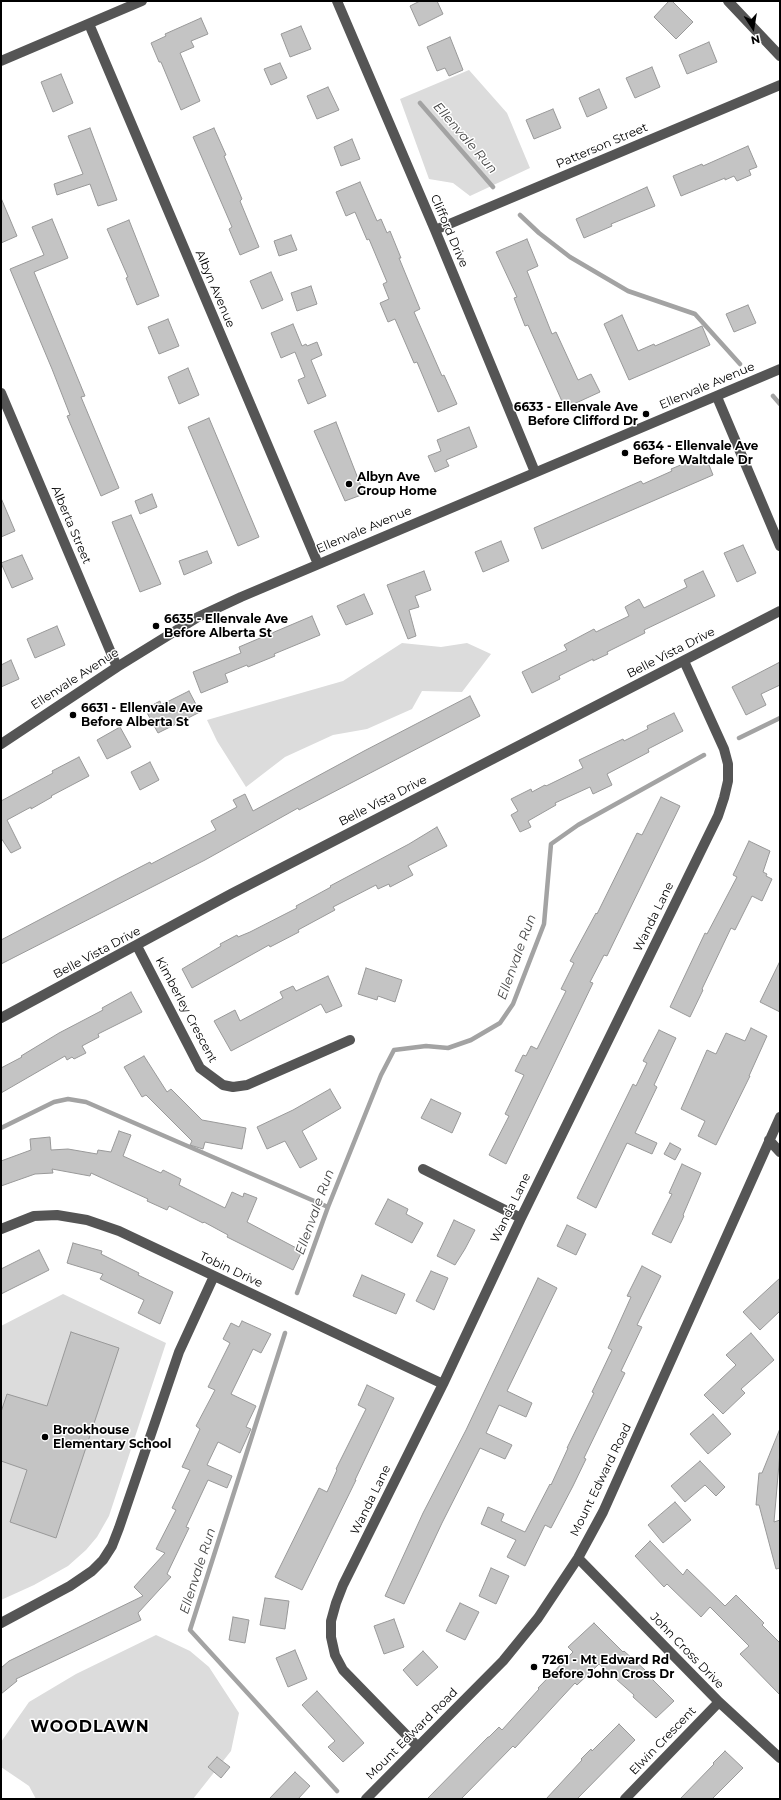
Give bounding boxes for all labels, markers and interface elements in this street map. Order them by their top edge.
north arrow [733,8,773,48]
text: N [750,32,761,48]
water label: Ellenvale Run [430,99,500,177]
street label: Patterson Street [554,120,650,172]
street label: Clifford Drive [427,192,471,270]
street label: Albyn Avenue [192,248,238,330]
street label: Ellenvale Avenue [657,359,757,413]
place label: 6633 - Ellenvale Ave Before Clifford Dr [514,400,638,428]
marker: 6633 - Ellenvale Ave Before Clifford Dr [641,409,651,419]
place label: 6634 - Ellenvale Ave Before Waltdale Dr [633,439,758,467]
marker: 6634 - Ellenvale Ave Before Waltdale Dr [620,448,630,458]
place label: Albyn Ave Group Home [357,470,437,498]
marker: Albyn Ave Group Home [344,479,354,489]
street label: Alberta Street [48,484,94,566]
street label: Ellenvale Avenue [314,503,414,557]
place label: 6635 - Ellenvale Ave Before Alberta St [164,612,288,640]
marker: 6635 - Ellenvale Ave Before Alberta St [151,621,161,631]
street label: Belle Vista Drive [625,625,717,681]
street label: Ellenvale Avenue [28,645,122,713]
place label: 6631 - Ellenvale Ave Before Alberta St [81,701,203,729]
marker: 6631 - Ellenvale Ave Before Alberta St [68,710,78,720]
street label: Belle Vista Drive [337,773,429,829]
street label: Wanda Lane [631,880,677,954]
water label: Ellenvale Run [494,912,540,1002]
street label: Belle Vista Drive [51,924,143,982]
street label: Kimberley Crescent [152,955,220,1065]
water label: Ellenvale Run [292,1167,338,1257]
street label: Wanda Lane [488,1171,534,1245]
street label: Tobin Drive [197,1249,265,1291]
street label: Mount Edward Road [567,1421,635,1539]
place label: Brookhouse Elementary School [53,1423,171,1451]
marker: Brookhouse Elementary School [40,1432,50,1442]
street label: Wanda Lane [348,1463,394,1537]
water label: Ellenvale Run [177,1526,219,1616]
street label: John Cross Drive [647,1610,727,1692]
place label: 7261 - Mt Edward Rd Before John Cross Dr [542,1653,674,1681]
marker: 7261 - Mt Edward Rd Before John Cross Dr [529,1662,539,1672]
street label: Mount Edward Road [363,1685,461,1783]
street label: Elwin Crescent [627,1704,699,1778]
district label: WOODLAWN [30,1717,150,1737]

